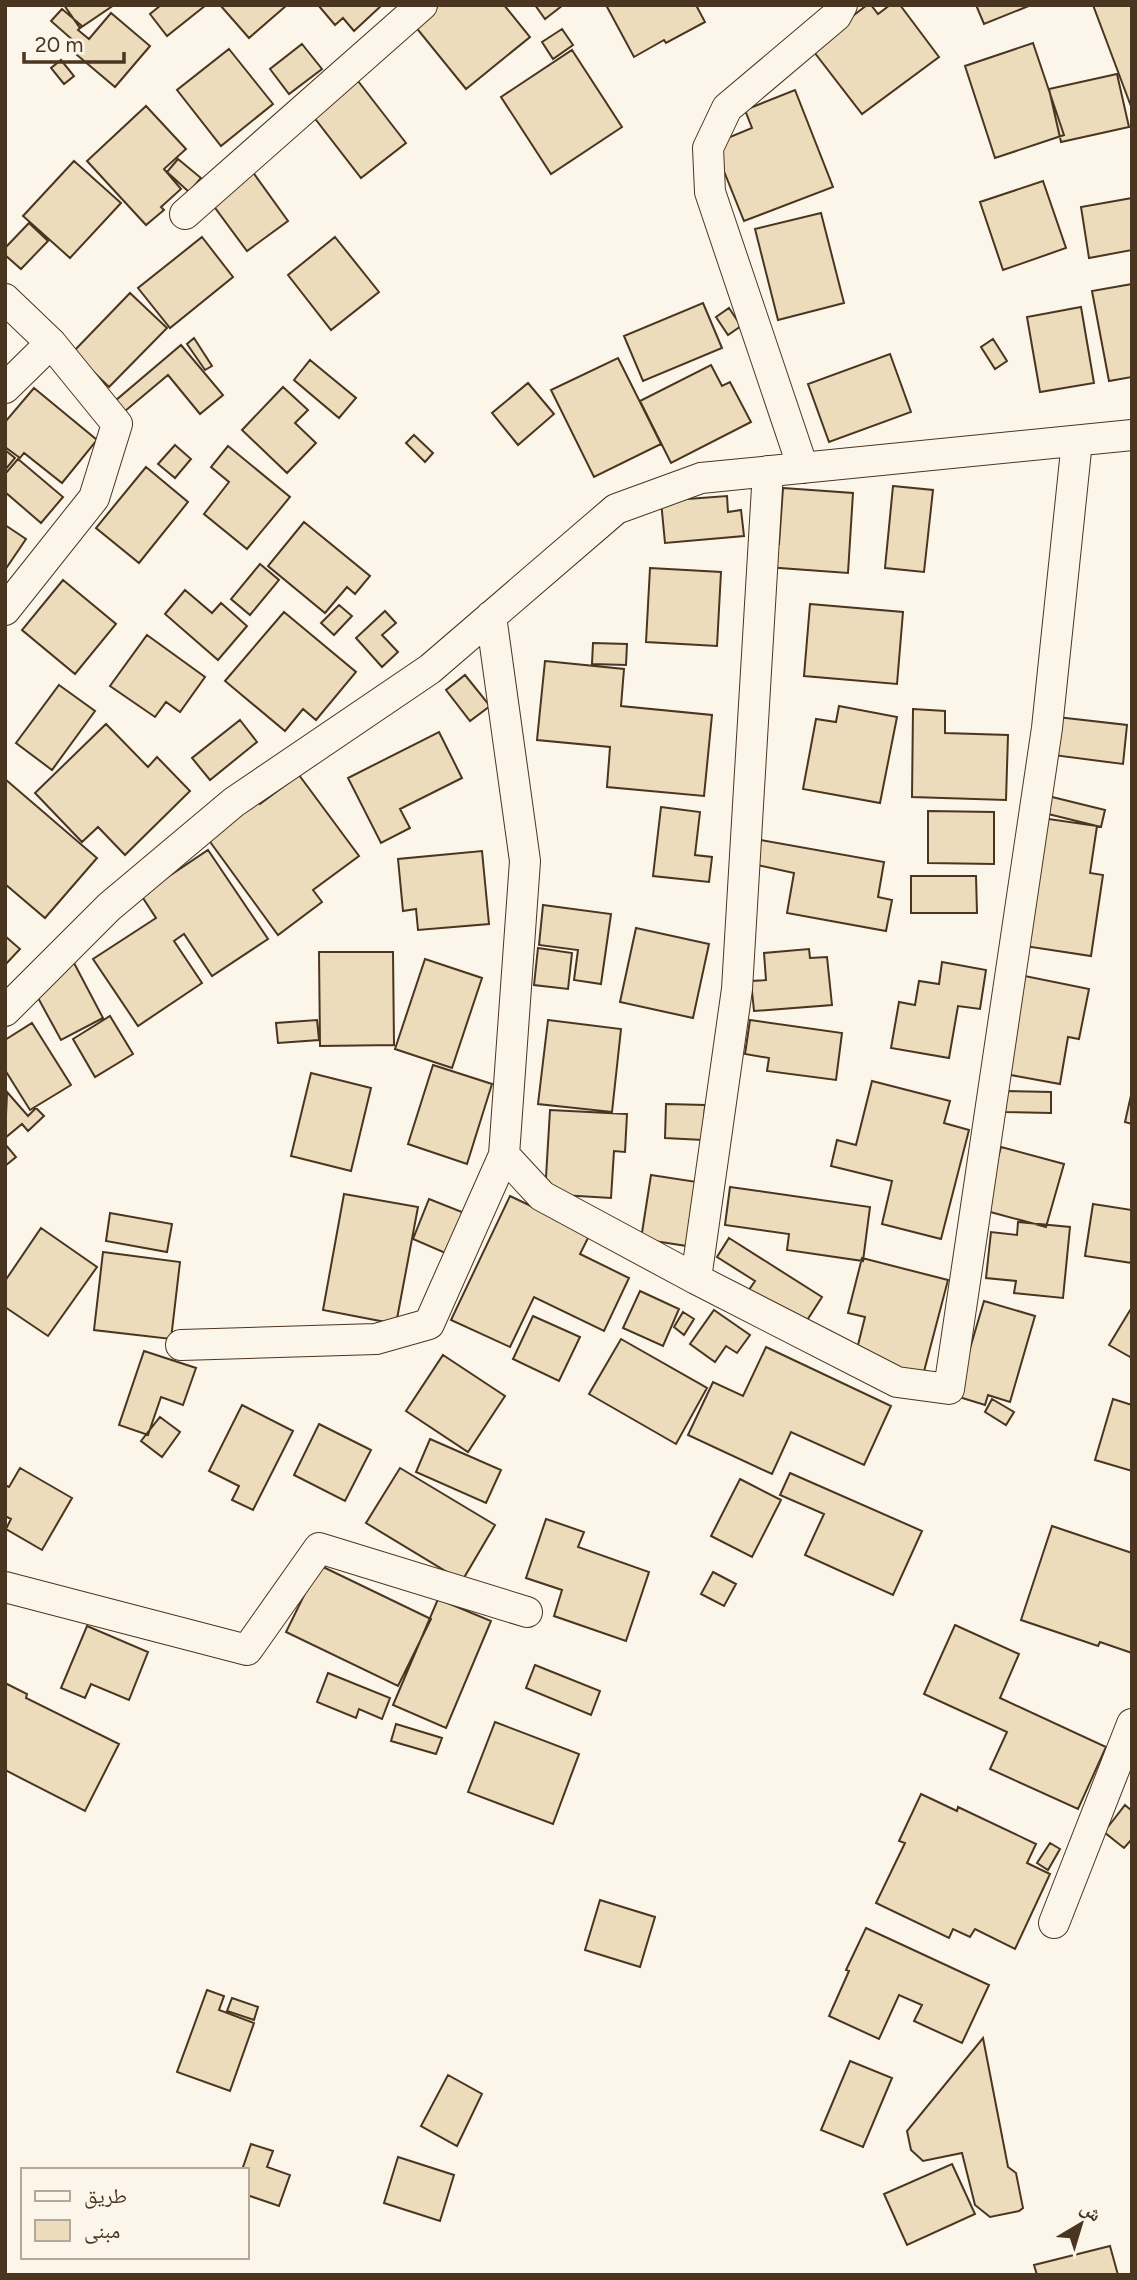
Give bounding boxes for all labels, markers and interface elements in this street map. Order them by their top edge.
scale bar [24,21,124,65]
text: 20 m [35,32,83,57]
legend [21,2168,248,2259]
text: طريق [84,2183,127,2209]
north arrow [1046,2189,1116,2259]
text: ش [1076,2196,1106,2226]
text: مبنى [84,2218,120,2244]

